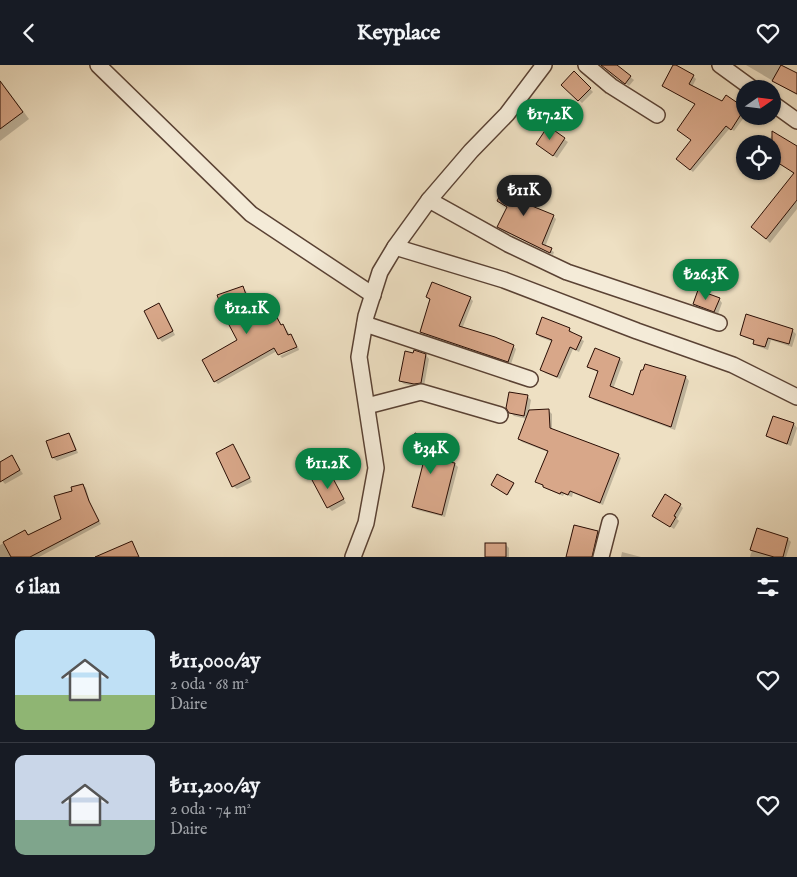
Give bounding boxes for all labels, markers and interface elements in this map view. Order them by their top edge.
icon: back [15,19,43,47]
text: Keyplace [357,19,440,47]
icon: heart [754,19,782,47]
north arrow [736,80,781,125]
map controls [736,80,781,180]
pin: ₺17.2K [509,99,591,141]
text: ₺17.2K [527,105,573,125]
button: locate [736,135,781,180]
pin: ₺11K [494,175,554,217]
text: ₺11K [508,181,540,201]
pin: ₺26.3K [665,259,747,301]
text: ₺26.3K [684,265,728,285]
pin: ₺12.1K [206,293,288,335]
text: ₺12.1K [225,299,269,319]
pin: ₺34K [401,433,461,475]
text: ₺34K [414,439,448,459]
pin: ₺11.2K [287,447,369,490]
text: ₺11.2K [306,454,350,474]
icon: filters [754,573,782,601]
text: 6 ilan [15,574,60,601]
text: ₺11,000/ay [170,648,261,675]
icon: home [55,650,115,710]
icon: heart [754,666,782,694]
text: 2 oda · 68 m² [170,675,249,695]
text: Daire [170,695,207,715]
text: ₺11,200/ay [170,773,260,800]
icon: home [55,775,115,835]
icon: heart [754,791,782,819]
text: 2 oda · 74 m² [170,800,251,820]
text: Daire [170,820,207,840]

